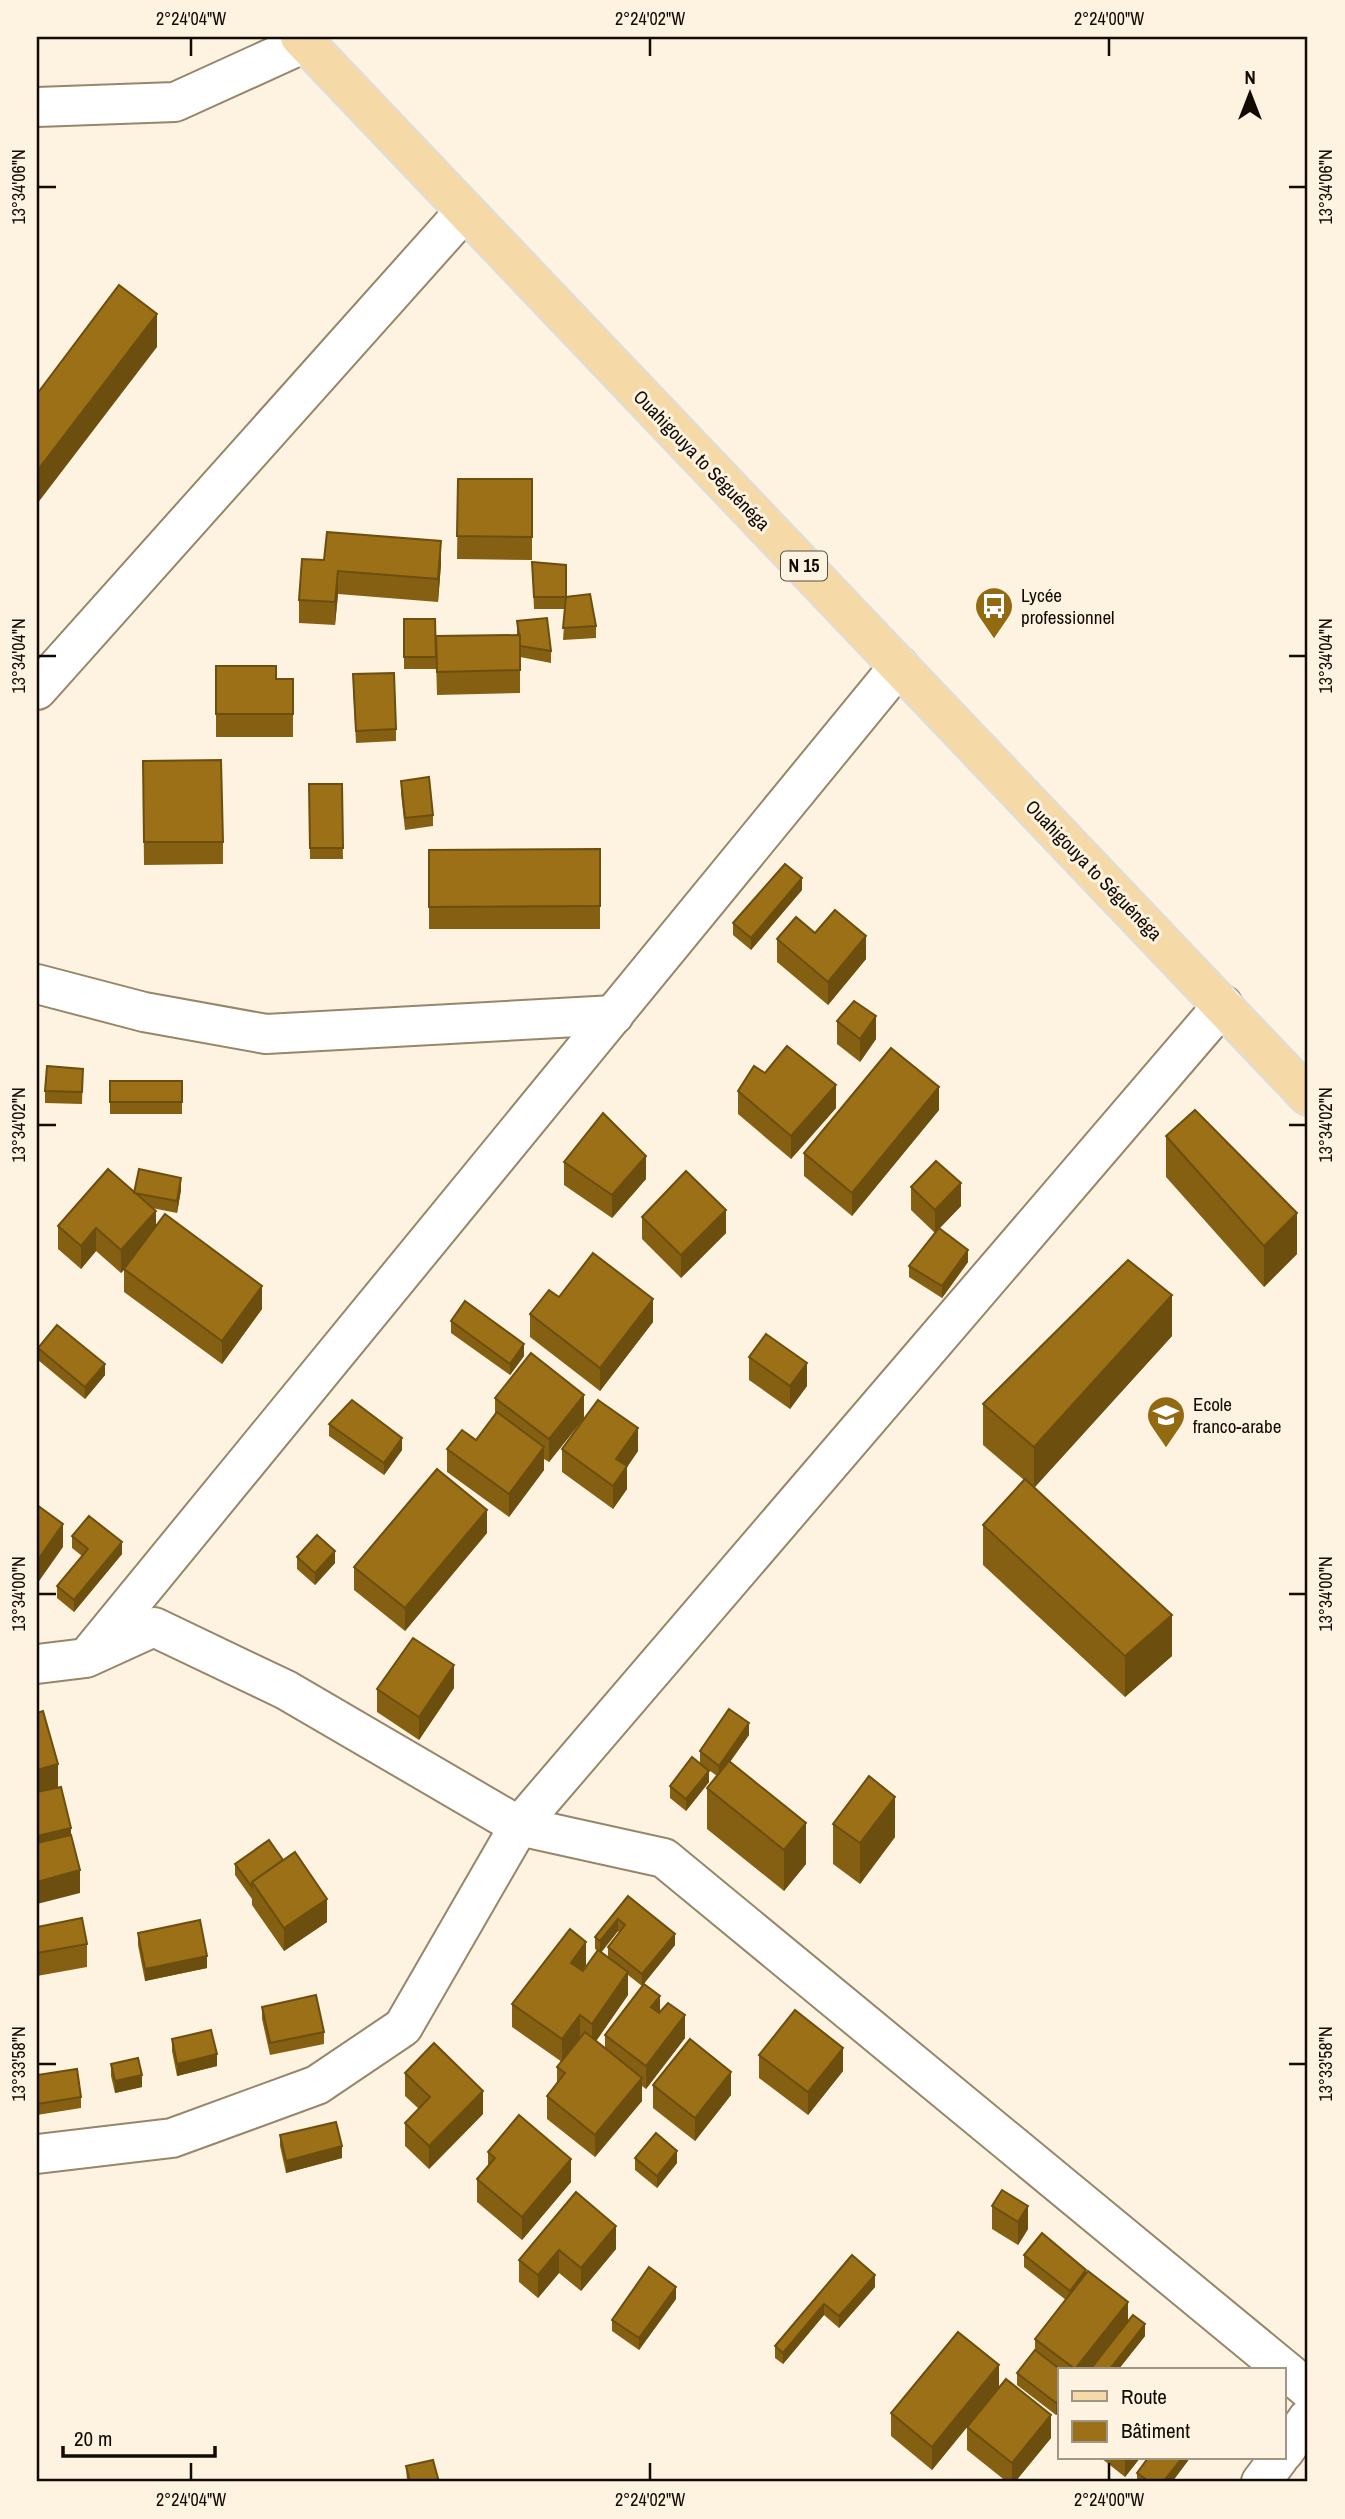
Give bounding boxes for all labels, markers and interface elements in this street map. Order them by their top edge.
text: 2°24'04"W [156,6,226,31]
text: 2°24'02"W [615,6,685,31]
text: 2°24'00"W [1074,6,1144,31]
north arrow [1216,60,1286,130]
text: N [1244,64,1256,90]
text: 13°34'06"N [6,149,31,225]
text: 13°34'06"N [1313,149,1338,225]
street label: Ouahigouya to Séguénéga [628,384,776,536]
road number: N 15 [781,552,827,580]
place label: Lycée professionnel [1021,582,1115,630]
bus stop icon: Lycée professionnel [973,585,1015,640]
text: 13°34'04"N [6,618,31,694]
text: 13°34'04"N [1313,618,1338,694]
street label: Ouahigouya to Séguénéga [1020,794,1168,946]
text: 13°34'02"N [6,1087,31,1163]
text: 13°34'02"N [1313,1087,1338,1163]
place label: Ecole franco-arabe [1193,1391,1281,1439]
school or university icon: Ecole franco-arabe [1145,1394,1187,1449]
text: 13°34'00"N [6,1556,31,1632]
text: 13°34'00"N [1313,1556,1338,1632]
text: 13°33'58"N [6,2026,31,2102]
text: 13°33'58"N [1313,2026,1338,2102]
legend [1058,2368,1286,2460]
text: Route [1121,2382,1167,2411]
scale bar [63,2414,215,2458]
text: Bâtiment [1121,2416,1190,2445]
text: 20 m [74,2424,112,2453]
text: 2°24'04"W [156,2487,226,2512]
text: 2°24'02"W [615,2487,685,2512]
text: 2°24'00"W [1074,2487,1144,2512]

